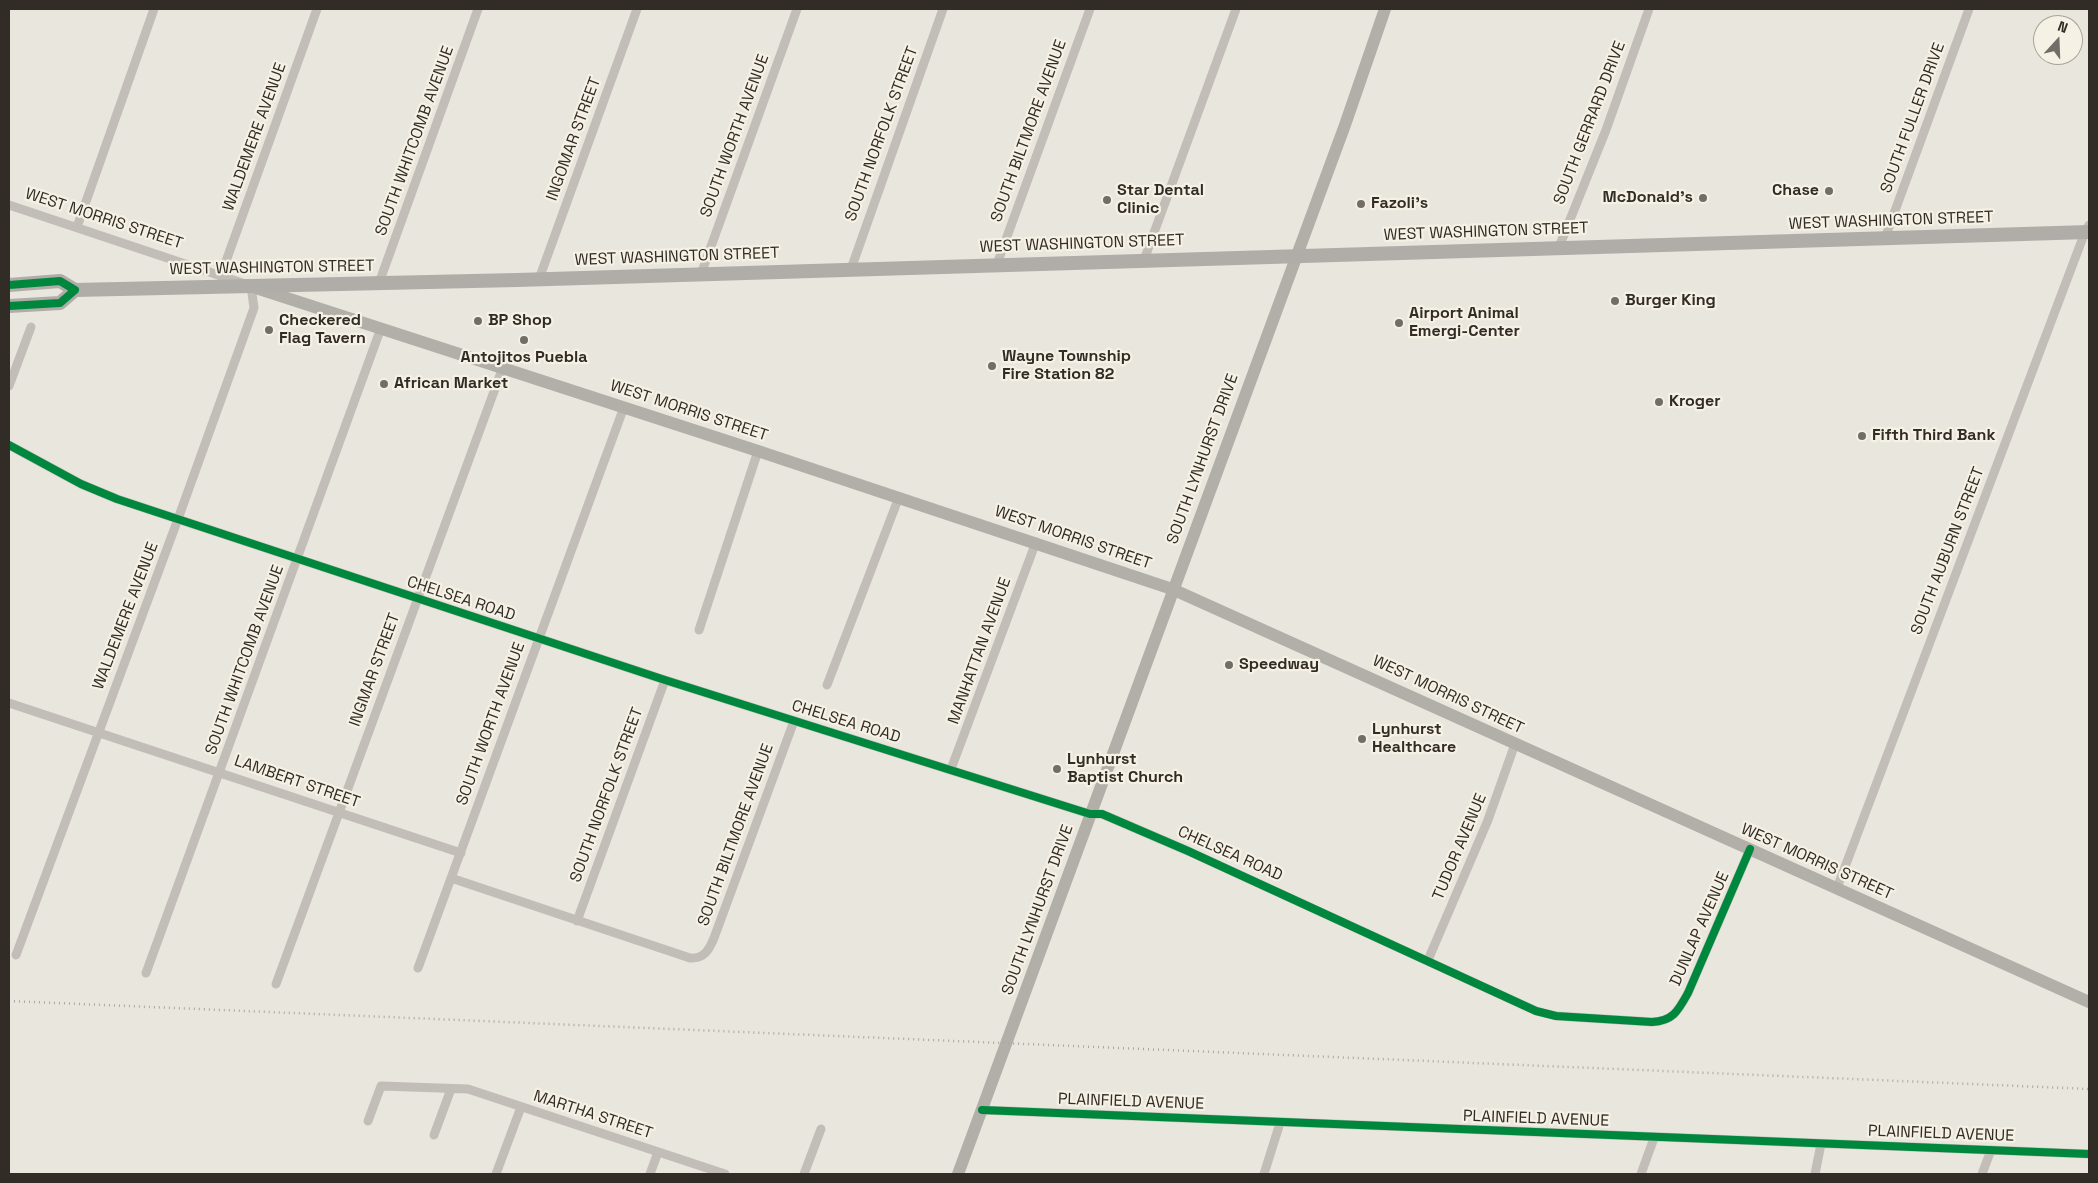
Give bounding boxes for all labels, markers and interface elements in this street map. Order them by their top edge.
north arrow [2033,15,2083,65]
text: N [2055,17,2070,37]
street label: SOUTH BILTMORE AVENUE [987,37,1071,225]
street label: SOUTH GERRARD DRIVE [1550,39,1630,207]
street label: SOUTH FULLER DRIVE [1877,40,1949,196]
street label: SOUTH WHITCOMB AVENUE [372,44,458,238]
street label: SOUTH NORFOLK STREET [841,44,923,224]
street label: SOUTH WORTH AVENUE [697,52,773,220]
street label: WALDEMERE AVENUE [219,60,291,214]
street label: INGOMAR STREET [543,75,605,203]
place label: Star Dental Clinic [1117,181,1204,219]
place label: Chase [1772,181,1819,201]
street label: WEST MORRIS STREET [23,184,185,254]
marker: Chase [1823,185,1835,197]
place label: McDonald's [1603,188,1693,208]
marker: McDonald's [1697,192,1709,204]
marker: Star Dental Clinic [1101,194,1113,206]
place label: Fazoli's [1371,194,1428,214]
marker: Fazoli's [1355,198,1367,210]
street label: WEST WASHINGTON STREET [1788,208,1994,234]
street label: WEST WASHINGTON STREET [1383,219,1589,245]
street label: WEST WASHINGTON STREET [979,231,1185,257]
street label: WEST WASHINGTON STREET [574,244,780,270]
street label: WEST WASHINGTON STREET [169,257,375,279]
place label: Burger King [1625,291,1716,311]
marker: Burger King [1609,295,1621,307]
place label: Airport Animal Emergi-Center [1409,304,1520,342]
place label: Checkered Flag Tavern [279,311,366,349]
place label: BP Shop [488,311,552,331]
marker: BP Shop [472,315,484,327]
marker: Airport Animal Emergi-Center [1393,317,1405,329]
marker: Checkered Flag Tavern [263,324,275,336]
marker: Antojitos Puebla [518,334,530,346]
place label: Wayne Township Fire Station 82 [1002,347,1131,385]
place label: Antojitos Puebla [461,348,587,368]
marker: Wayne Township Fire Station 82 [986,360,998,372]
street label: SOUTH LYNHURST DRIVE [1163,371,1243,547]
place label: African Market [394,374,508,394]
street label: WEST MORRIS STREET [608,376,770,446]
marker: African Market [378,378,390,390]
place label: Kroger [1669,392,1721,412]
marker: Kroger [1653,396,1665,408]
place label: Fifth Third Bank [1872,426,1995,446]
marker: Fifth Third Bank [1856,430,1868,442]
street label: SOUTH AUBURN STREET [1907,464,1989,638]
street label: WEST MORRIS STREET [992,502,1154,574]
street label: WALDEMERE AVENUE [89,539,163,693]
street label: SOUTH WHITCOMB AVENUE [202,563,288,757]
street label: CHELSEA ROAD [404,572,518,626]
street label: MANHATTAN AVENUE [945,575,1015,727]
street label: INGMAR STREET [346,611,404,729]
street label: SOUTH WORTH AVENUE [453,640,529,808]
street label: WEST MORRIS STREET [1369,652,1527,738]
place label: Speedway [1239,655,1319,675]
marker: Speedway [1223,659,1235,671]
street label: CHELSEA ROAD [789,696,903,748]
street label: SOUTH NORFOLK STREET [566,705,648,885]
place label: Lynhurst Healthcare [1372,720,1456,758]
marker: Lynhurst Healthcare [1356,733,1368,745]
street label: SOUTH BILTMORE AVENUE [694,741,778,929]
place label: Lynhurst Baptist Church [1067,750,1183,788]
street label: LAMBERT STREET [231,751,363,813]
marker: Lynhurst Baptist Church [1051,763,1063,775]
street label: TUDOR AVENUE [1429,791,1491,903]
street label: WEST MORRIS STREET [1738,820,1896,904]
street label: SOUTH LYNHURST DRIVE [998,822,1078,998]
street label: CHELSEA ROAD [1175,822,1285,886]
street label: DUNLAP AVENUE [1666,869,1734,989]
street label: MARTHA STREET [531,1087,655,1143]
street label: PLAINFIELD AVENUE [1058,1090,1204,1114]
street label: PLAINFIELD AVENUE [1463,1107,1609,1131]
street label: PLAINFIELD AVENUE [1868,1122,2014,1146]

